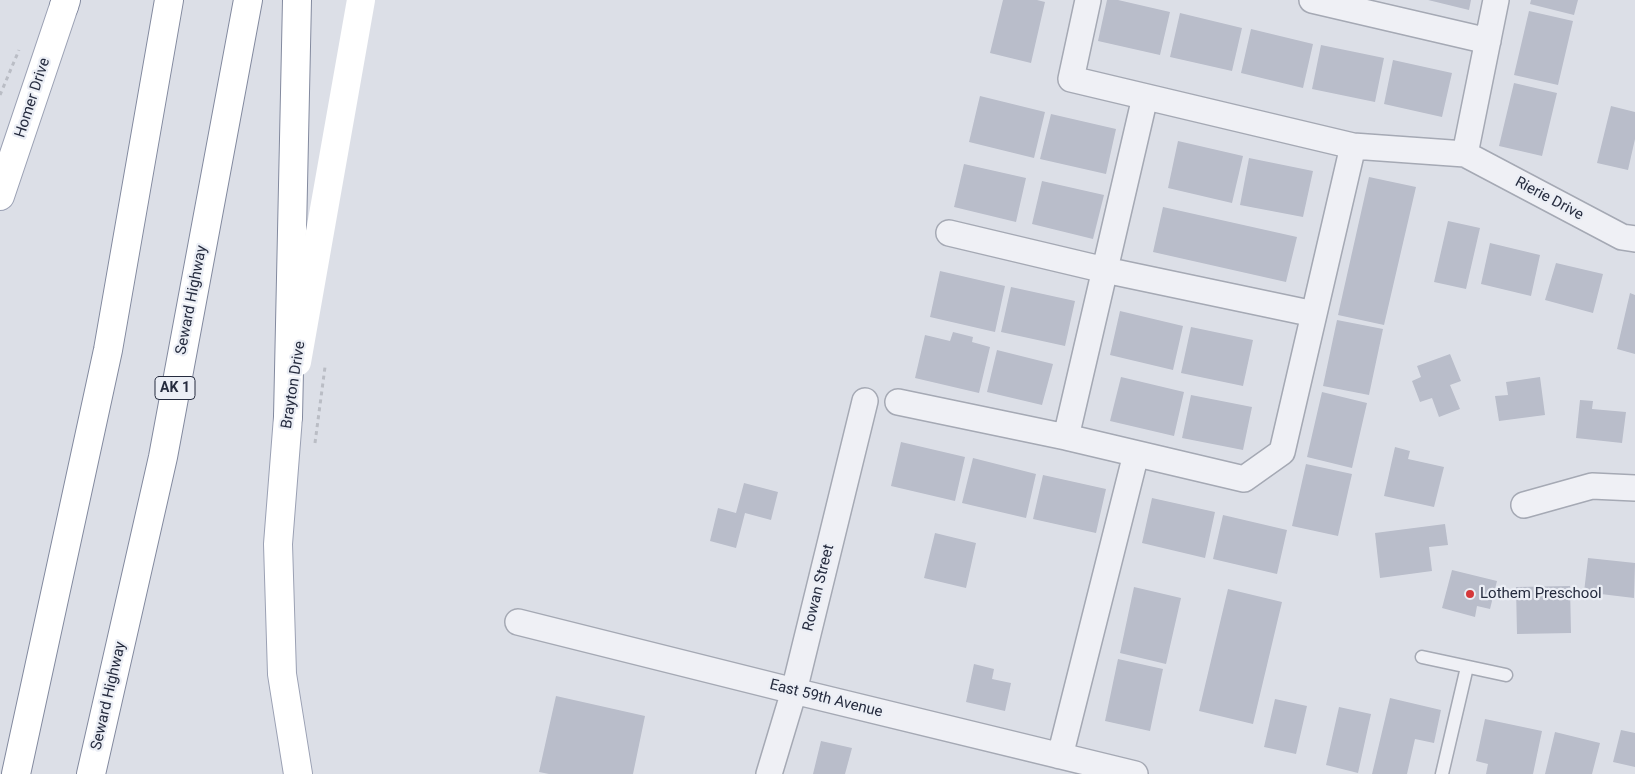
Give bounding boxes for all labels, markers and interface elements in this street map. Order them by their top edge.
street label: Homer Drive [12,56,54,140]
street label: Rierie Drive [1512,173,1586,225]
street label: Seward Highway [173,244,211,356]
street label: Brayton Drive [278,340,310,430]
road number: AK 1 [155,376,195,399]
street label: Rowan Street [800,543,838,633]
place label: Lothem Preschool [1480,585,1602,603]
marker: Lothem Preschool [1464,588,1476,600]
street label: Seward Highway [88,640,130,752]
street label: East 59th Avenue [768,676,884,722]

